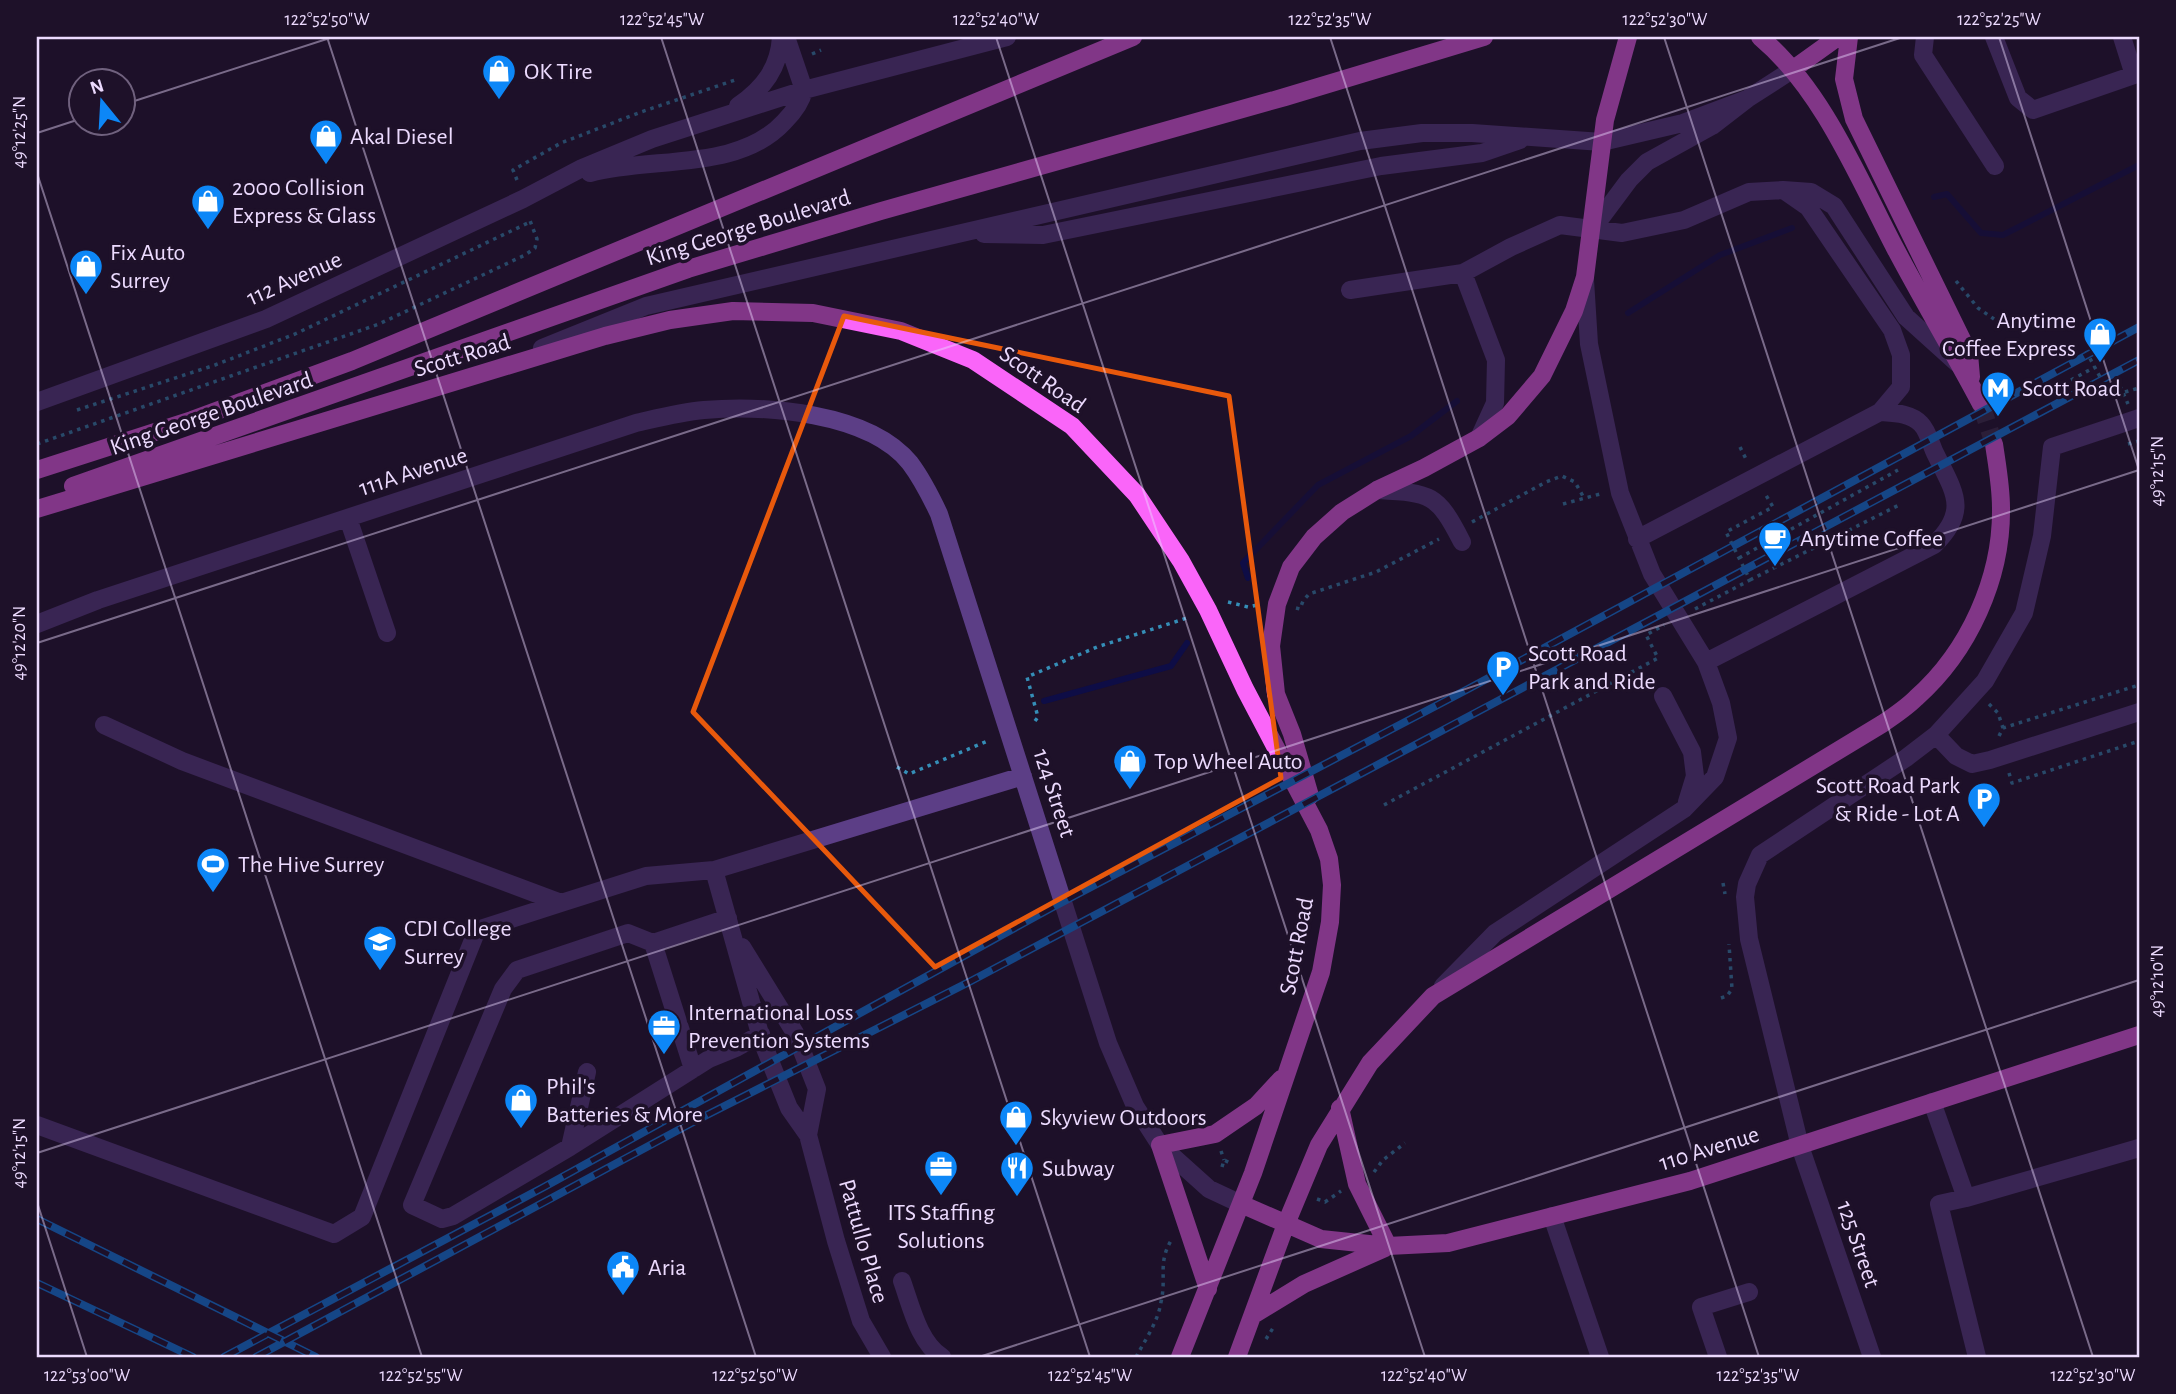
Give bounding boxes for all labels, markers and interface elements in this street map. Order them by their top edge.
text: 122°52'50"W [285,11,369,29]
text: 122°52'45"W [620,11,704,29]
text: 122°52'40"W [953,11,1039,29]
text: 122°52'35"W [1289,11,1371,29]
text: 122°52'30"W [1623,11,1707,29]
text: 122°52'25"W [1957,11,2041,29]
shop icon: OK Tire [480,52,518,101]
place label: OK Tire [524,60,593,84]
north arrow [66,66,136,136]
text: N [88,76,106,98]
text: 49°12'25"N [11,96,29,168]
shop icon: Akal Diesel [307,117,345,166]
place label: Akal Diesel [350,125,454,149]
place label: 2000 Collision Express & Glass [232,176,376,228]
shop icon: 2000 Collision Express & Glass [189,182,227,231]
street label: King George Boulevard [643,185,853,270]
place label: Fix Auto Surrey [110,241,185,293]
shop icon: Fix Auto Surrey [67,247,105,296]
street label: 112 Avenue [243,247,346,310]
place label: Anytime Coffee Express [1942,309,2076,361]
shop icon: Anytime Coffee Express [2081,315,2119,364]
street label: Scott Road [411,330,513,382]
street label: Scott Road [995,342,1090,418]
street label: King George Boulevard [107,368,316,460]
metro station icon: Scott Road [1979,369,2017,418]
place label: Scott Road [2022,377,2121,401]
text: 49°12'15"N [2149,436,2167,506]
street label: 111A Avenue [356,443,471,501]
cafe icon: Anytime Coffee [1756,519,1794,568]
place label: Anytime Coffee [1800,527,1943,551]
text: 49°12'20"N [11,606,29,680]
place label: Scott Road Park and Ride [1528,642,1656,694]
parking icon: Scott Road Park and Ride [1484,648,1522,697]
shop icon: Top Wheel Auto [1111,742,1149,791]
street label: 124 Street [1029,746,1080,841]
place label: Top Wheel Auto [1154,750,1303,774]
place label: Scott Road Park & Ride - Lot A [1816,774,1960,826]
parking icon: Scott Road Park & Ride - Lot A [1965,780,2003,829]
sports icon: The Hive Surrey [194,845,232,894]
place label: The Hive Surrey [238,853,384,877]
street label: Scott Road [1276,895,1318,997]
place label: CDI College Surrey [404,917,512,969]
school or university icon: CDI College Surrey [361,923,399,972]
text: 49°12'10"N [2149,945,2167,1017]
place label: International Loss Prevention Systems [688,1001,870,1053]
office icon: International Loss Prevention Systems [645,1007,683,1056]
place label: Phil's Batteries & More [546,1075,703,1127]
shop icon: Phil's Batteries & More [502,1081,540,1130]
shop icon: Skyview Outdoors [997,1098,1035,1147]
place label: Skyview Outdoors [1040,1106,1207,1130]
text: 49°12'15"N [11,1118,29,1188]
street label: 110 Avenue [1656,1122,1762,1176]
office icon: ITS Staffing Solutions [922,1148,960,1197]
restaurant icon: Subway [998,1149,1036,1198]
place label: Subway [1042,1157,1114,1181]
street label: Pattullo Place [834,1177,892,1306]
street label: 125 Street [1832,1198,1884,1291]
place label: ITS Staffing Solutions [887,1201,995,1253]
public building icon: Aria [604,1248,642,1297]
place label: Aria [648,1256,686,1280]
text: 122°53'00"W [44,1367,130,1385]
text: 122°52'55"W [380,1367,462,1385]
text: 122°52'50"W [713,1367,797,1385]
text: 122°52'45"W [1048,1367,1132,1385]
text: 122°52'40"W [1381,1367,1467,1385]
text: 122°52'35"W [1717,1367,1799,1385]
text: 122°52'30"W [2051,1367,2135,1385]

